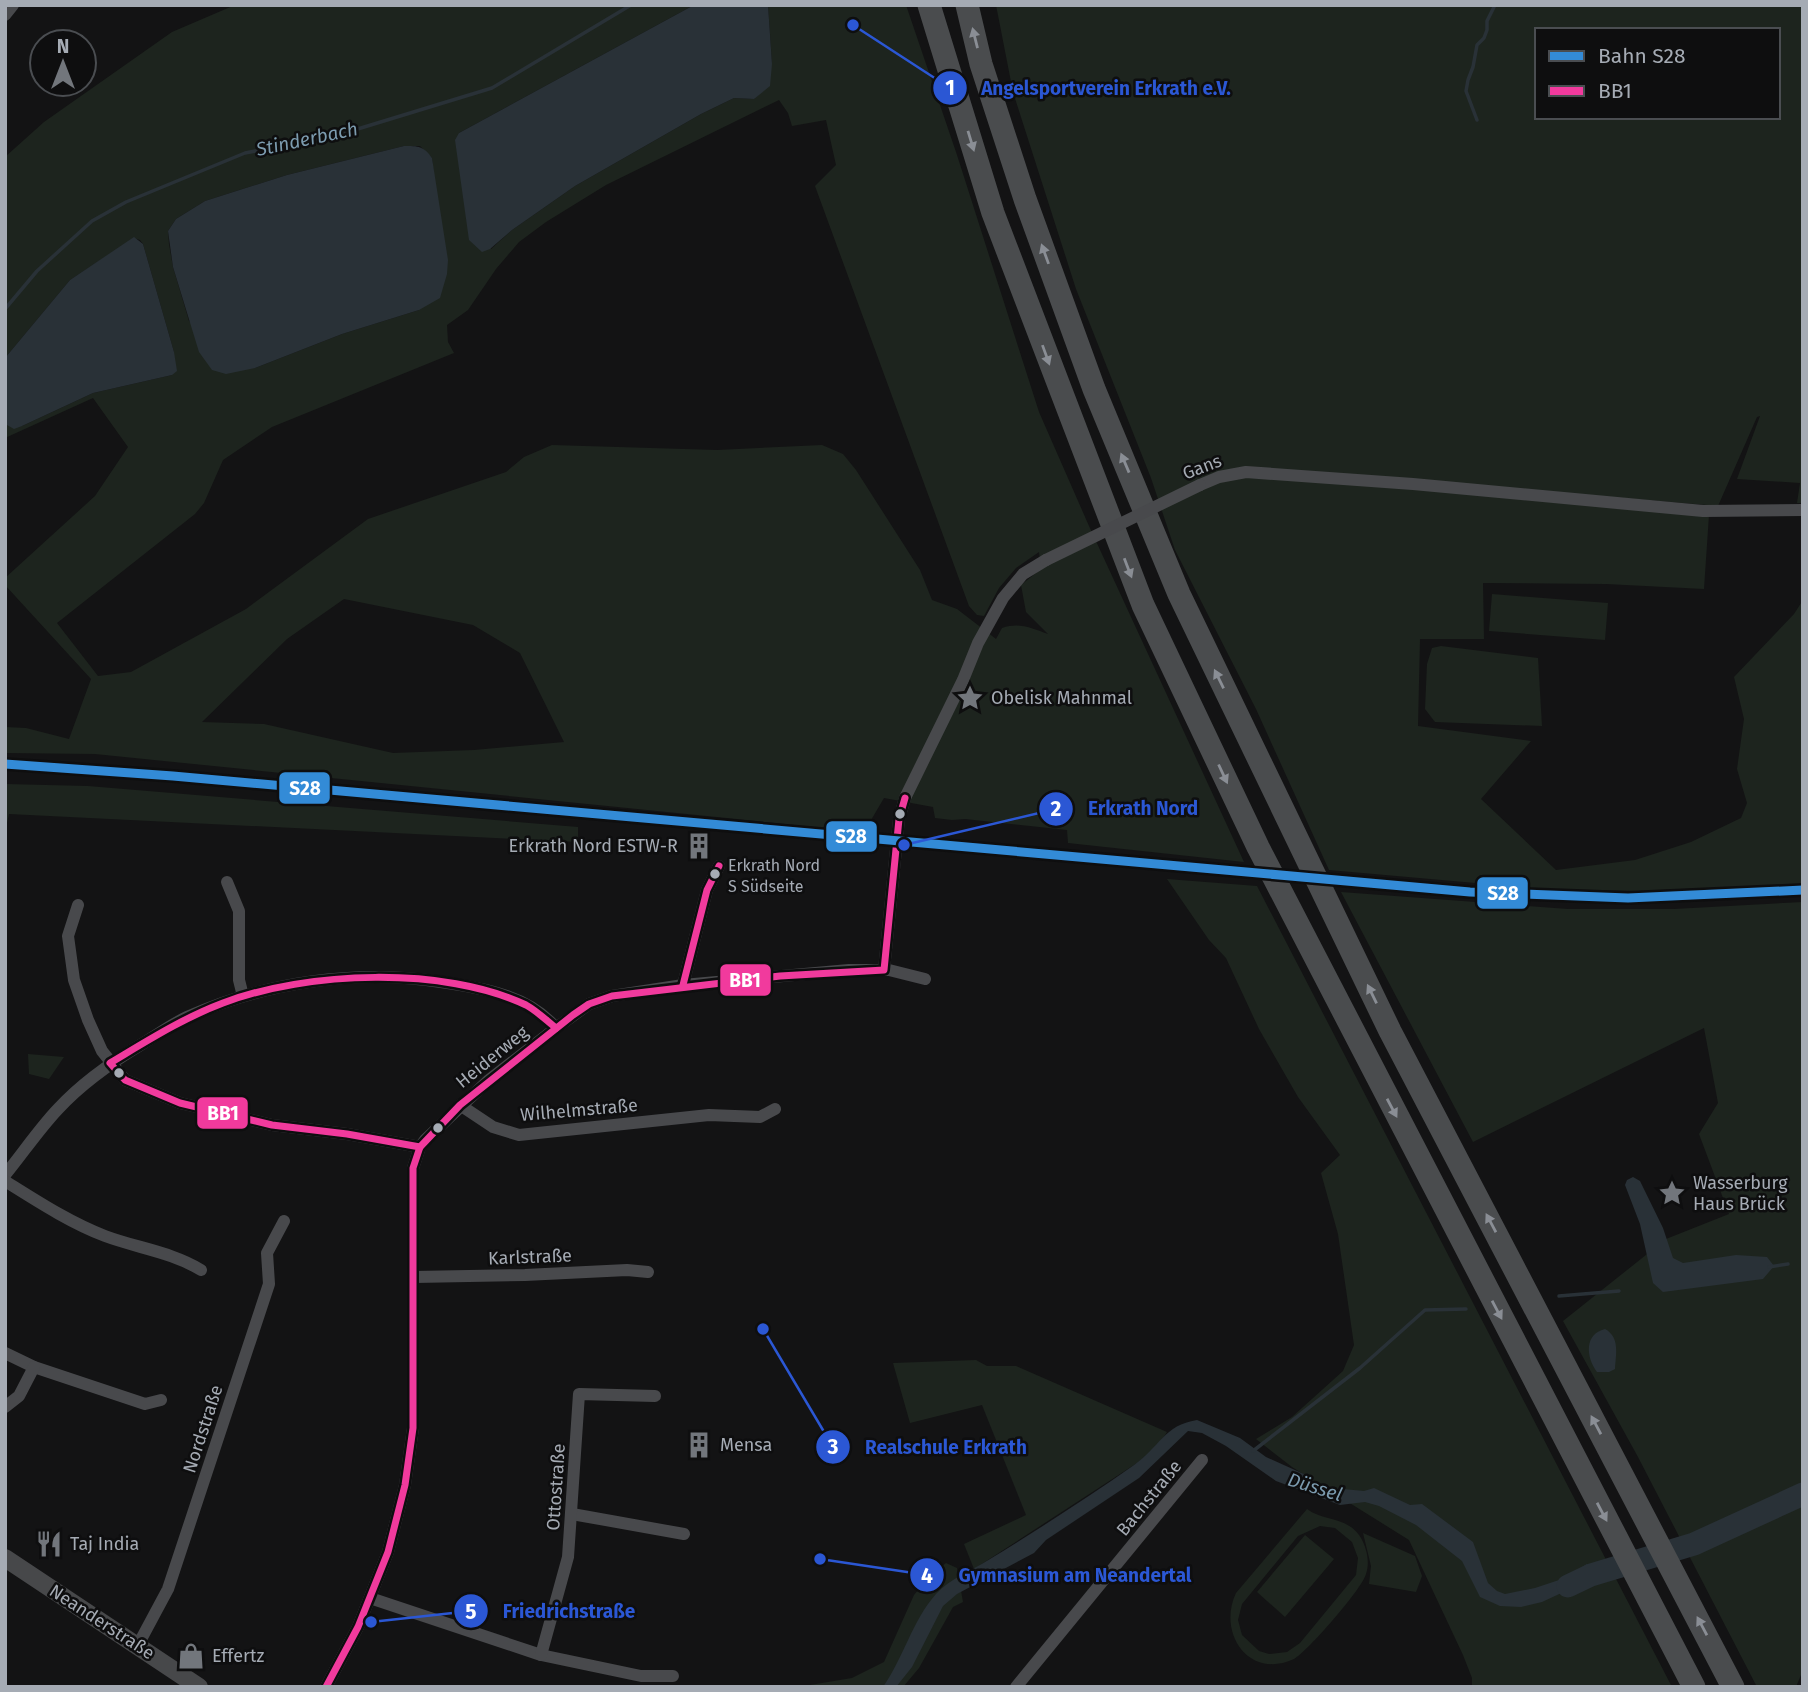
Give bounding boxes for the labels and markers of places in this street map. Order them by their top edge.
callout: Angelsportverein Erkrath e.V. [932,68,1245,108]
place icon: Obelisk Mahnmal [955,683,985,713]
place label: Obelisk Mahnmal [991,687,1132,709]
callout: Erkrath Nord [1039,789,1212,829]
unlabelled marker [893,807,907,821]
building icon: Erkrath Nord ESTW-R [684,831,714,861]
place label: Erkrath Nord ESTW-R [509,835,678,857]
place label: Erkrath Nord S Südseite [728,856,820,896]
marker: Erkrath Nord S Südseite [708,867,722,881]
unlabelled marker [112,1066,126,1080]
unlabelled marker [431,1121,445,1135]
place label: Wasserburg Haus Brück [1693,1172,1788,1215]
place icon: Wasserburg Haus Brück [1657,1178,1687,1208]
callout: Realschule Erkrath [816,1427,1041,1467]
building icon: Mensa [684,1430,714,1460]
place label: Mensa [720,1434,772,1456]
restaurant icon: Taj India [34,1529,64,1559]
place label: Taj India [70,1533,139,1555]
callout: Gymnasium am Neandertal [909,1555,1205,1595]
callout: Friedrichstraße [454,1591,649,1631]
shop icon: Effertz [176,1641,206,1671]
place label: Effertz [212,1645,264,1667]

